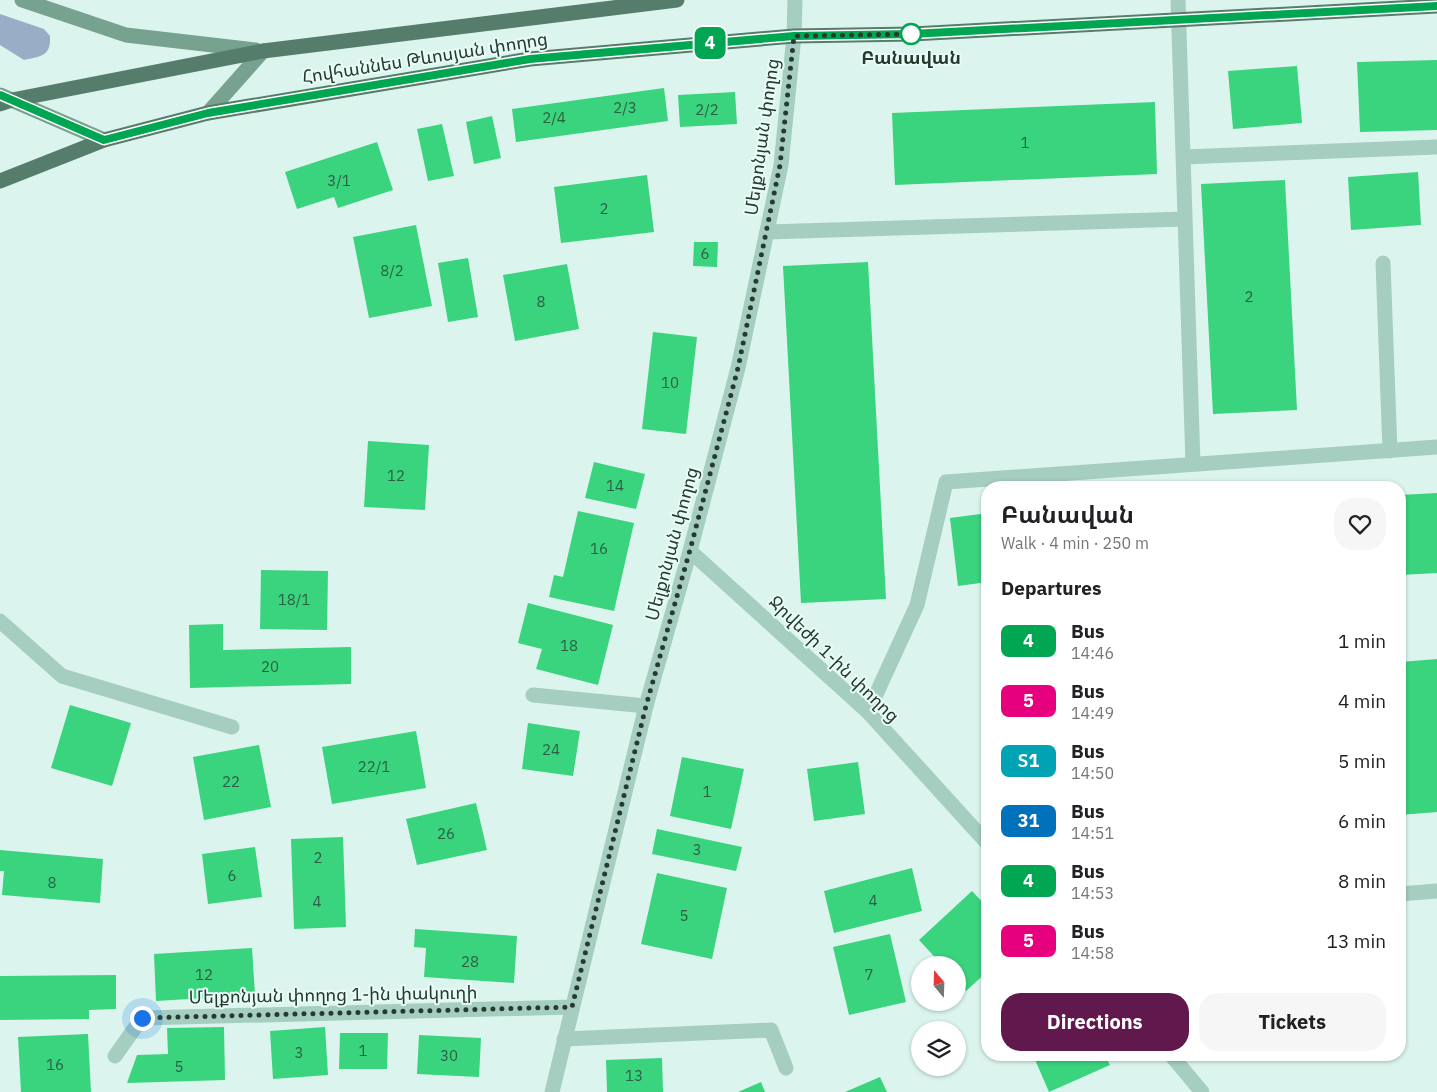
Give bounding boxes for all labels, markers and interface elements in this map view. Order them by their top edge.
marker: Բանավան [900,23,922,45]
street label: Հովհաննես Թևոսյան փողոց [301,27,549,88]
line badge: 4 [694,27,726,59]
text: 4 [705,31,715,54]
place label: Բանավան [861,46,961,69]
street label: Մելքոնյան փողոց [739,57,784,217]
house number: 2/3 [613,98,637,117]
house number: 2/2 [695,100,719,119]
house number: 2/4 [542,108,566,127]
house number: 1 [1020,133,1030,152]
house number: 3/1 [327,171,351,190]
house number: 2 [599,199,609,218]
house number: 6 [700,244,710,263]
house number: 8/2 [380,261,404,280]
house number: 2 [1244,287,1254,306]
house number: 8 [536,292,546,311]
house number: 10 [661,373,679,392]
street label: Մելքոնյան փողոց [640,464,703,623]
house number: 12 [387,466,405,485]
house number: 14 [606,476,624,495]
text: Բանավան [1001,498,1134,530]
button: heart [1334,498,1386,550]
text: Walk · 4 min · 250 m [1001,533,1149,553]
house number: 16 [590,539,608,558]
text: Departures [1001,576,1101,600]
house number: 18/1 [278,590,310,609]
street label: Ջրվեժի 1-ին փողոց [764,590,905,727]
text: Bus [1071,619,1105,643]
text: 4 [1023,629,1034,652]
text: 1 min [1338,629,1386,653]
house number: 18 [560,636,578,655]
text: 14:46 [1071,643,1114,663]
house number: 20 [261,657,279,676]
text: Bus [1071,679,1105,703]
text: 5 [1023,689,1034,712]
text: 4 min [1338,689,1386,713]
text: 14:49 [1071,703,1114,723]
text: Bus [1071,739,1105,763]
house number: 24 [542,740,560,759]
text: Տ1 [1018,749,1039,772]
text: 5 min [1338,749,1386,773]
house number: 22/1 [358,757,390,776]
text: 14:50 [1071,763,1114,783]
house number: 22 [222,772,240,791]
house number: 1 [702,782,712,801]
text: Bus [1071,799,1105,823]
text: 31 [1018,809,1039,832]
text: 6 min [1338,809,1386,833]
text: 14:51 [1071,823,1114,843]
house number: 26 [437,824,455,843]
house number: 3 [692,840,702,859]
house number: 2 [313,848,323,867]
text: Bus [1071,859,1105,883]
house number: 6 [227,866,237,885]
text: 4 [1023,869,1034,892]
text: 8 min [1338,869,1386,893]
house number: 8 [47,873,57,892]
text: 14:53 [1071,883,1114,903]
house number: 4 [868,891,878,910]
house number: 4 [312,892,322,911]
house number: 5 [679,906,689,925]
text: Bus [1071,919,1105,943]
text: 5 [1023,929,1034,952]
text: 13 min [1327,929,1386,953]
text: 14:58 [1071,943,1114,963]
house number: 28 [461,952,479,971]
north arrow [911,956,966,1011]
map controls [911,956,966,1076]
house number: 12 [195,965,213,984]
house number: 7 [864,965,874,984]
street label: Մելքոնյան փողոց 1-ին փակուղի [188,980,478,1009]
button: Directions [1001,993,1189,1051]
button: Tickets [1199,993,1386,1051]
your location [130,1006,155,1031]
button: layers [911,1021,966,1076]
house number: 1 [358,1041,368,1060]
house number: 3 [294,1043,304,1062]
house number: 30 [440,1046,458,1065]
house number: 16 [46,1055,64,1074]
house number: 5 [174,1057,184,1076]
house number: 13 [625,1066,643,1085]

